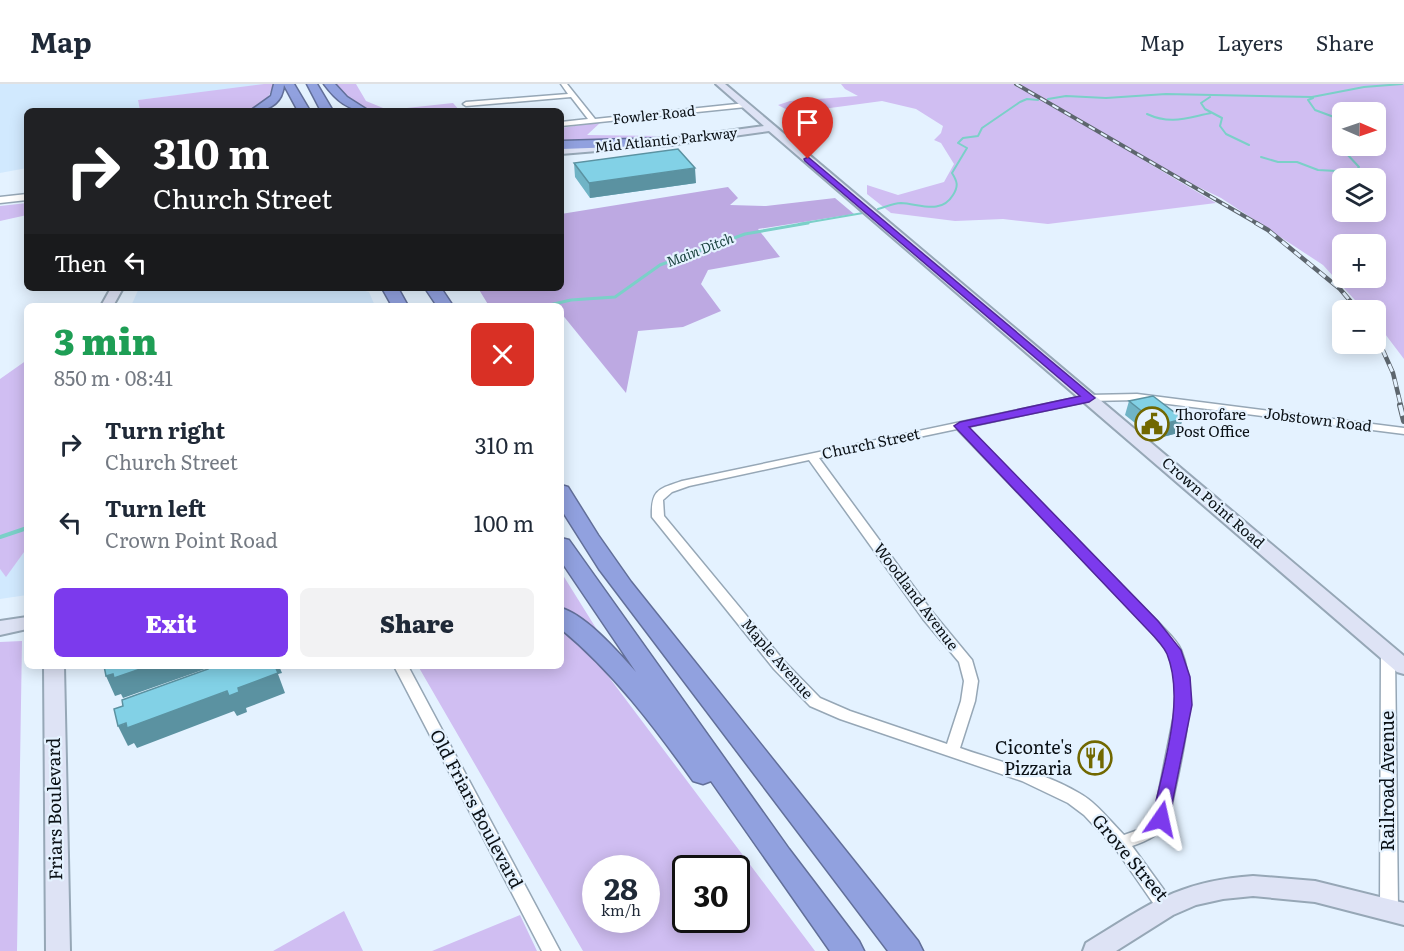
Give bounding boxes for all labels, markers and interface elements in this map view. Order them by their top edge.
text: Map [30,20,92,62]
text: Map [1140,26,1185,57]
text: Layers [1218,26,1283,57]
text: Share [1316,26,1374,57]
pin [782,97,833,159]
street label: Fowler Road [612,100,697,128]
north arrow [1332,102,1386,156]
map controls [1332,102,1386,354]
icon: arrive [791,106,824,139]
text: 310 m [153,120,270,182]
street label: Mid Atlantic Parkway [593,121,739,156]
icon: right [54,132,132,210]
button: layers [1332,168,1386,222]
text: Church Street [153,177,332,217]
water label: Main Ditch [663,227,737,271]
button: + [1332,234,1386,288]
text: Then [54,246,107,279]
icon: left [119,246,152,279]
button: − [1332,300,1386,354]
text: 3 min [54,313,158,366]
button: close [471,323,534,386]
text: 850 m · 08:41 [54,362,173,392]
street label: Jobstown Road [1263,400,1373,437]
place label: Thorofare Post Office [1175,402,1250,442]
public building icon: Thorofare Post Office [1134,406,1170,442]
text: Turn right [105,413,225,446]
street label: Church Street [820,421,922,464]
icon: right [54,428,87,461]
text: 310 m [475,428,534,461]
text: Church Street [105,446,238,476]
street label: Crown Point Road [1158,451,1270,553]
text: Turn left [105,491,206,524]
icon: left [54,506,87,539]
text: 100 m [474,506,534,539]
text: Crown Point Road [105,524,278,554]
street label: Woodland Avenue [869,537,965,655]
button: Exit [54,588,288,657]
button: Share [300,588,534,657]
street label: Maple Avenue [737,613,820,703]
street label: Railroad Avenue [1373,711,1400,851]
street label: Old Friars Boulevard [424,724,531,893]
place label: Ciconte's Pizzaria [995,733,1072,781]
street label: Friars Boulevard [39,737,68,881]
restaurant icon: Ciconte's Pizzaria [1077,740,1113,776]
position arrow [1129,787,1193,851]
street label: Grove Street [1086,807,1176,907]
speed limit sign: 30 [672,855,750,933]
text: 28 [604,865,638,909]
text: km/h [601,898,641,921]

